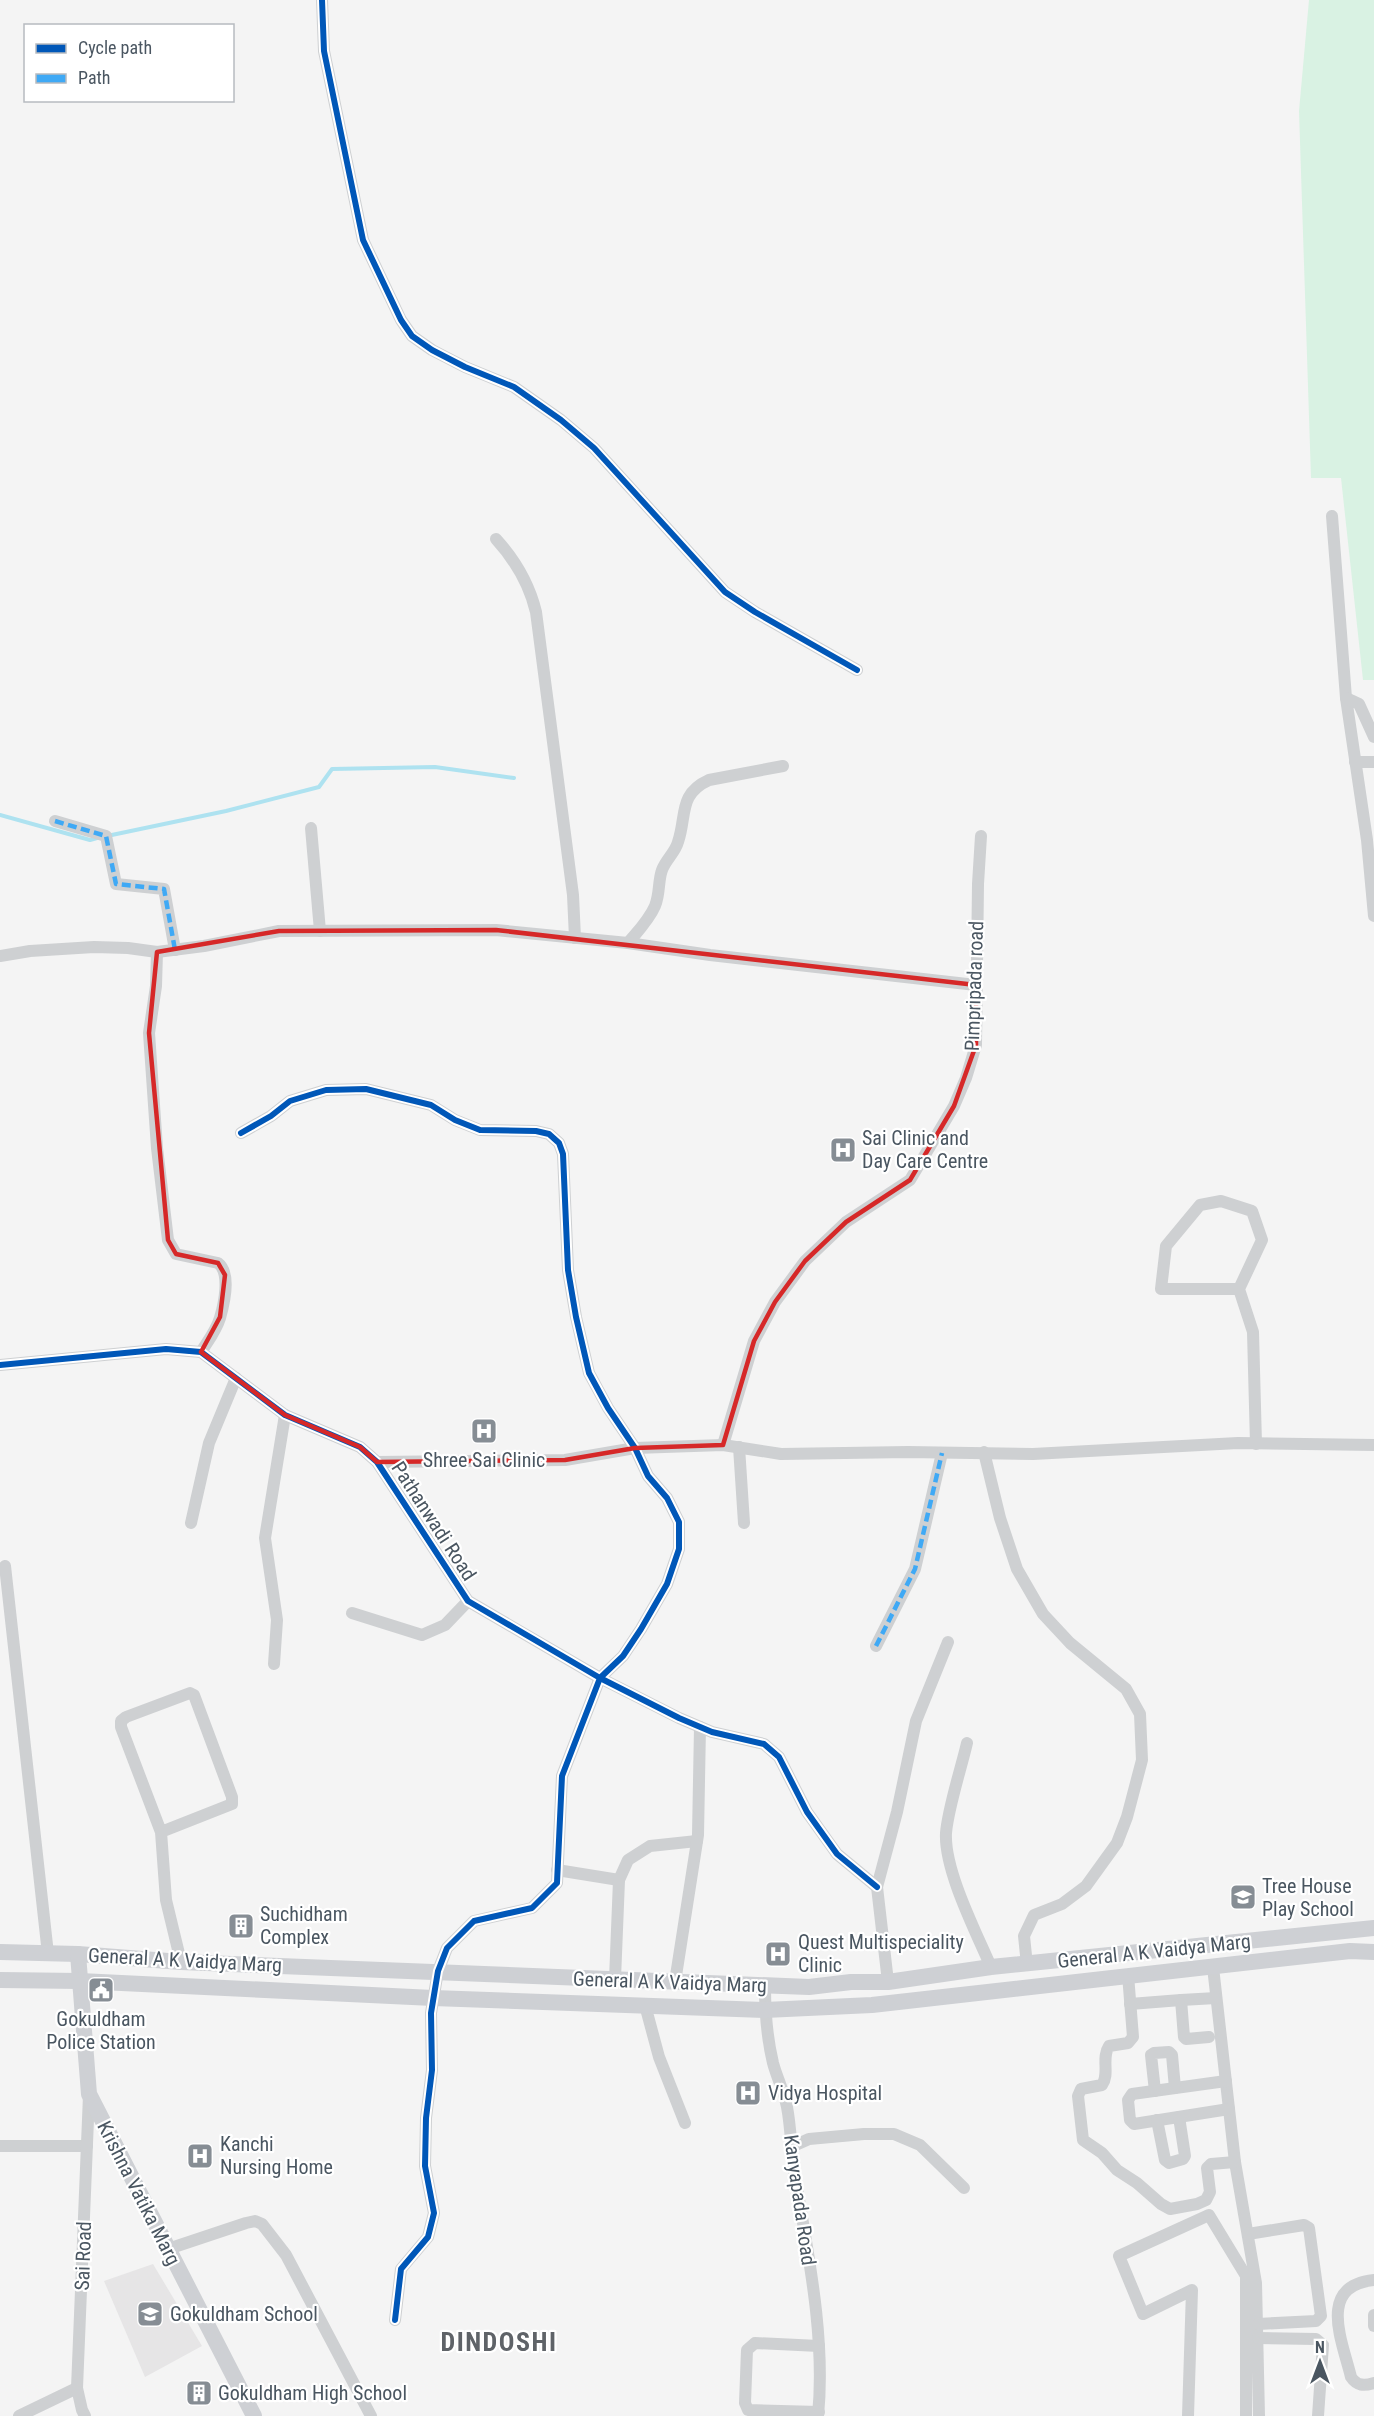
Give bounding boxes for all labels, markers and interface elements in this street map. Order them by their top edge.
legend [24,24,234,102]
text: Cycle path [78,37,152,58]
text: Path [78,67,111,88]
street label: Pimpripada road [960,920,988,1052]
place label: Sai Clinic and Day Care Centre [862,1126,988,1173]
hospital icon: Sai Clinic and Day Care Centre [828,1135,858,1165]
hospital icon: Shree Sai Clinic [469,1416,499,1446]
place label: Shree Sai Clinic [423,1448,545,1472]
street label: Pathanwadi Road [387,1457,481,1585]
place label: Tree House Play School [1262,1874,1354,1921]
school or university icon: Tree House Play School [1228,1882,1258,1912]
place label: Suchidham Complex [260,1902,348,1949]
building icon: Suchidham Complex [226,1911,256,1941]
street label: General A K Vaidya Marg [1056,1929,1252,1973]
place label: Quest Multispeciality Clinic [798,1930,964,1977]
hospital icon: Quest Multispeciality Clinic [763,1939,793,1969]
street label: General A K Vaidya Marg [87,1943,283,1977]
street label: General A K Vaidya Marg [573,1967,767,1997]
public building icon: Gokuldham Police Station [86,1975,116,2005]
place label: Gokuldham Police Station [46,2007,156,2054]
hospital icon: Vidya Hospital [733,2078,763,2108]
place label: Vidya Hospital [768,2081,882,2105]
street label: Krishna Vatika Marg [92,2117,186,2269]
place label: Kanchi Nursing Home [220,2132,333,2179]
street label: Kanyapada Road [779,2133,821,2267]
hospital icon: Kanchi Nursing Home [185,2141,215,2171]
street label: Sai Road [70,2221,96,2291]
school or university icon: Gokuldham School [135,2299,165,2329]
place label: Gokuldham School [170,2302,318,2326]
district label: DINDOSHI [440,2327,558,2357]
north arrow [1290,2332,1350,2392]
text: N [1315,2338,1325,2357]
building icon: Gokuldham High School [184,2378,214,2408]
place label: Gokuldham High School [218,2381,407,2405]

